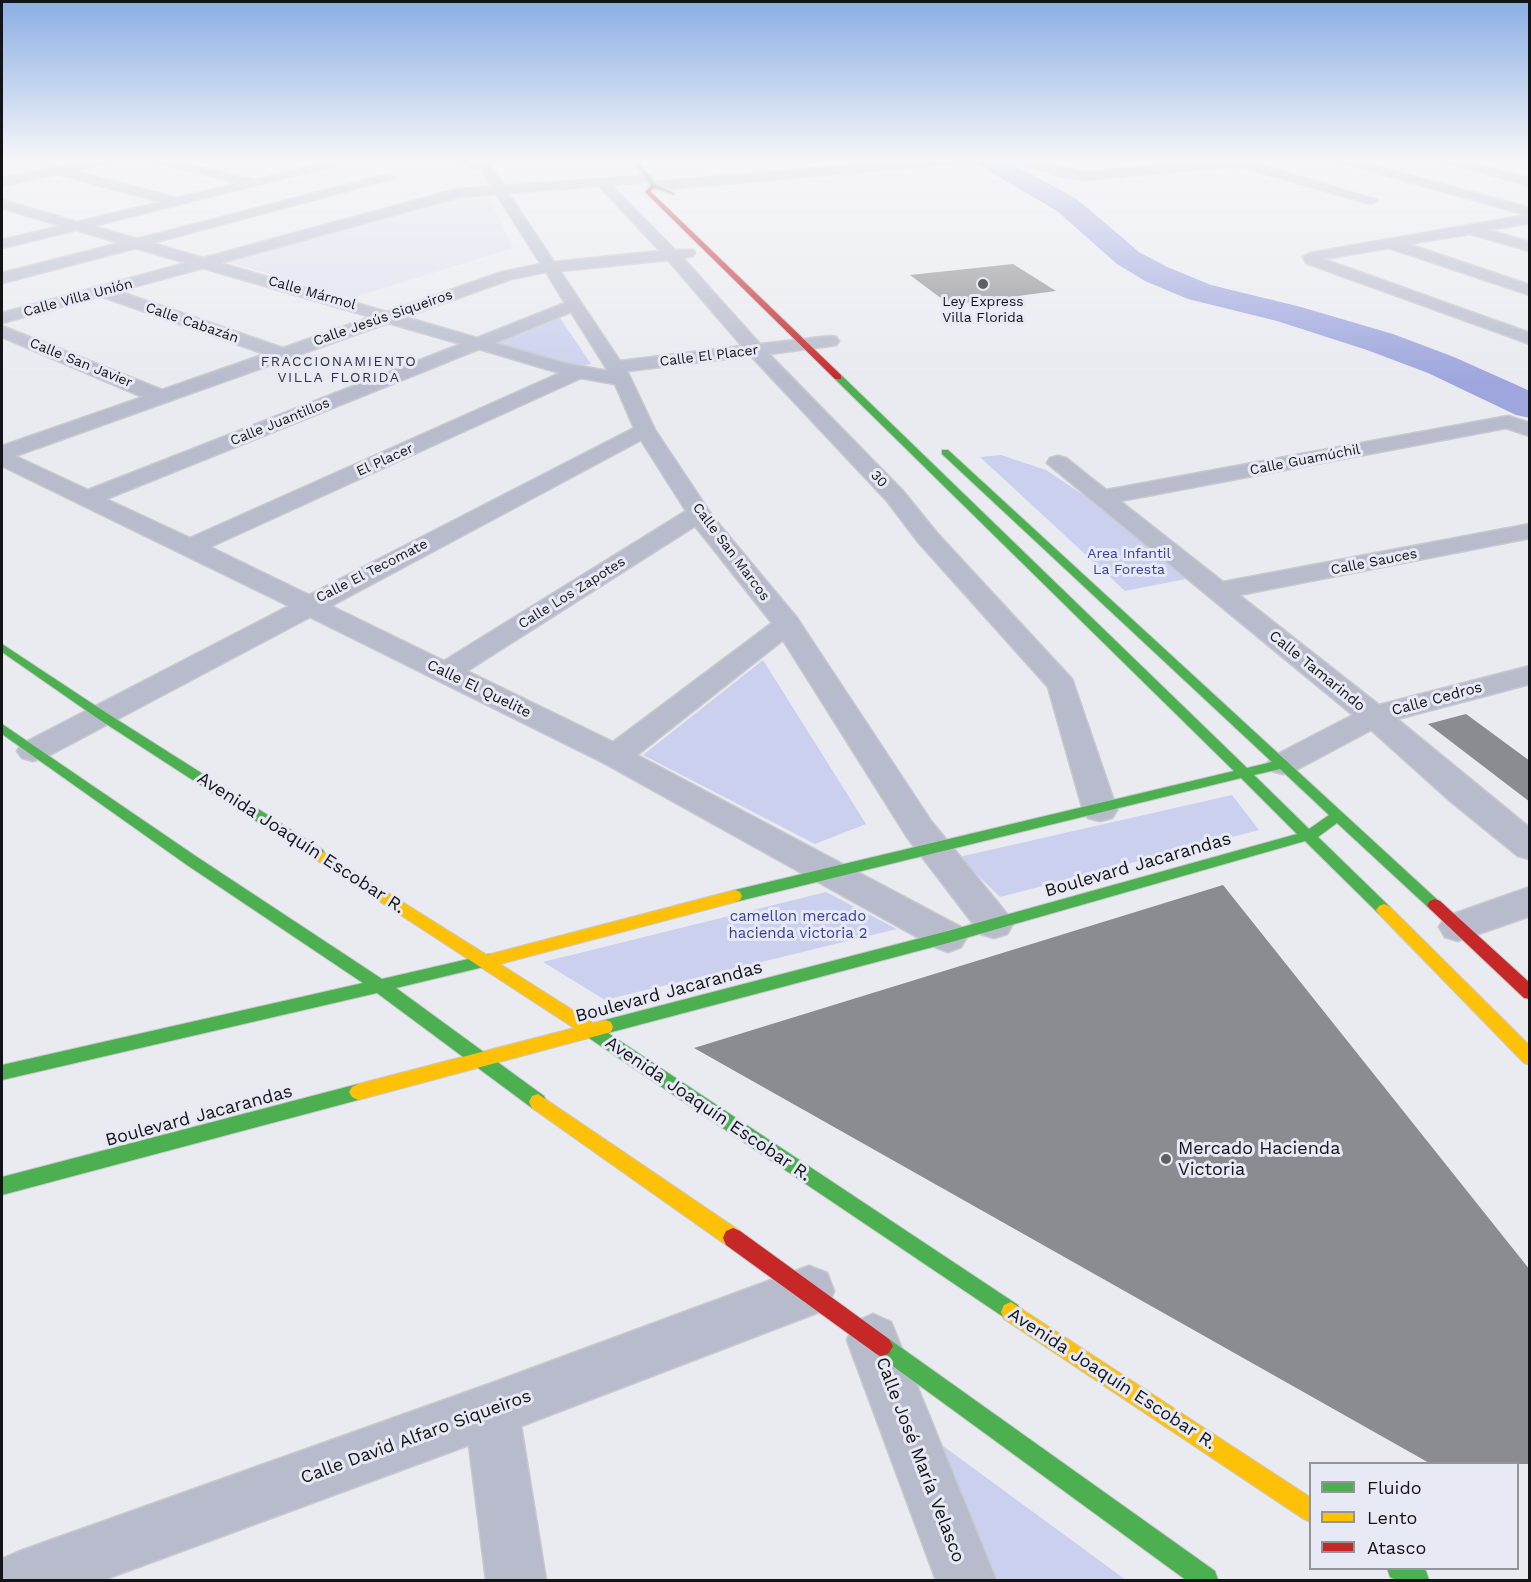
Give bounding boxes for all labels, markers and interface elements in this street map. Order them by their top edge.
street label: Calle Mármol [266,272,358,314]
street label: Calle Villa Unión [22,275,134,321]
marker: Ley Express Villa Florida [976,277,990,291]
street label: Calle Jesús Siqueiros [311,286,455,350]
place label: Ley Express Villa Florida [942,294,1024,326]
street label: Calle Cabazán [143,299,241,347]
street label: Calle San Javier [27,335,135,391]
street label: Calle El Placer [659,342,759,370]
district label: FRACCIONAMIENTO VILLA FLORIDA [261,354,417,386]
street label: Calle Juantillos [228,394,332,450]
street label: El Placer [354,440,416,480]
street label: Calle Guamúchil [1248,441,1362,479]
street label: 30 [867,467,891,491]
street label: Calle San Marcos [689,500,773,604]
street label: Calle El Tecomate [313,536,431,606]
street label: Calle Sauces [1329,545,1419,579]
park label: Area Infantil La Foresta [1087,546,1171,578]
street label: Calle Los Zapotes [515,553,629,633]
street label: Calle Tamarindo [1265,627,1369,715]
street label: Calle El Quelite [424,656,534,722]
street label: Calle Cedros [1390,678,1484,720]
street label: Avenida Joaquín Escobar R. [193,768,409,918]
street label: Boulevard Jacarandas [1042,828,1234,902]
park label: camellon mercado hacienda victoria 2 [728,908,868,943]
street label: Boulevard Jacarandas [573,957,765,1027]
street label: Avenida Joaquín Escobar R. [601,1032,815,1186]
street label: Boulevard Jacarandas [103,1081,295,1151]
place label: Mercado Hacienda Victoria [1178,1138,1340,1180]
marker: Mercado Hacienda Victoria [1159,1152,1173,1166]
street label: Avenida Joaquín Escobar R. [1004,1304,1220,1454]
street label: Calle José María Velasco [871,1354,969,1566]
street label: Calle David Alfaro Siqueiros [298,1385,534,1489]
legend [1309,1462,1519,1570]
text: Fluido [1367,1477,1421,1498]
text: Lento [1367,1507,1417,1528]
text: Atasco [1367,1537,1426,1558]

